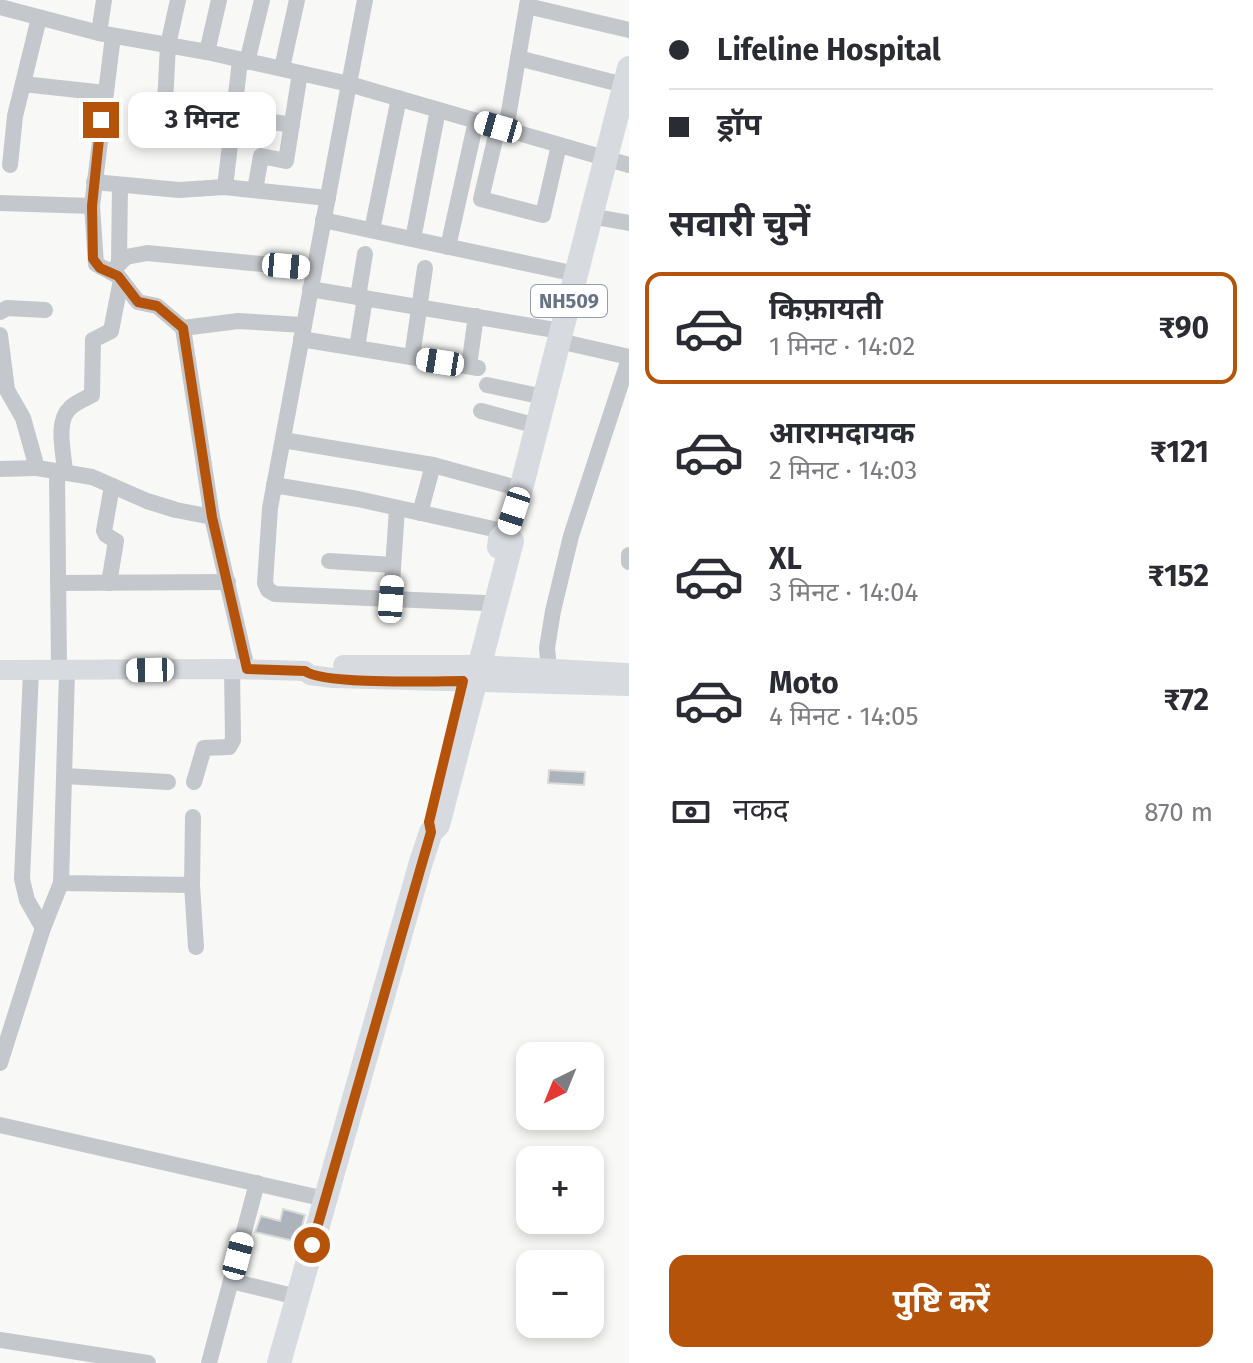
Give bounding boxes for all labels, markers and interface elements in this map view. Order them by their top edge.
text: Lifeline Hospital [717,32,941,68]
callout: 3 मिनट [129,92,277,148]
route end [83,102,119,138]
text: 3 मिनट [165,104,239,135]
text: ड्रॉप [717,107,761,143]
car [472,109,524,145]
text: सवारी चुनें [669,202,810,246]
car [261,252,311,280]
road number: NH509 [531,285,607,317]
text: किफ़ायती [769,291,883,327]
icon: car [673,292,745,364]
text: ₹90 [1158,310,1209,346]
text: 1 मिनट · 14:02 [769,331,915,362]
car [414,346,466,378]
text: आरामदायक [769,415,915,451]
icon: car [673,416,745,488]
text: ₹121 [1150,434,1209,470]
text: 2 मिनट · 14:03 [769,455,917,486]
car [495,484,533,538]
icon: car [673,540,745,612]
text: XL [769,541,802,577]
text: ₹152 [1148,558,1209,594]
car [377,574,405,624]
text: 3 मिनट · 14:04 [769,577,918,608]
car [126,658,174,682]
icon: car [673,664,745,736]
text: Moto [769,665,839,701]
text: ₹72 [1163,682,1209,718]
text: 4 मिनट · 14:05 [769,701,918,732]
icon: cash [669,790,713,834]
text: नकद [733,792,789,828]
text: 870 m [1144,797,1213,828]
north arrow [516,1042,604,1130]
map controls [516,1042,604,1338]
button: + [516,1146,604,1234]
route start [294,1227,330,1263]
car [220,1230,256,1282]
button: − [516,1250,604,1338]
button: पुष्टि करें [669,1255,1213,1347]

